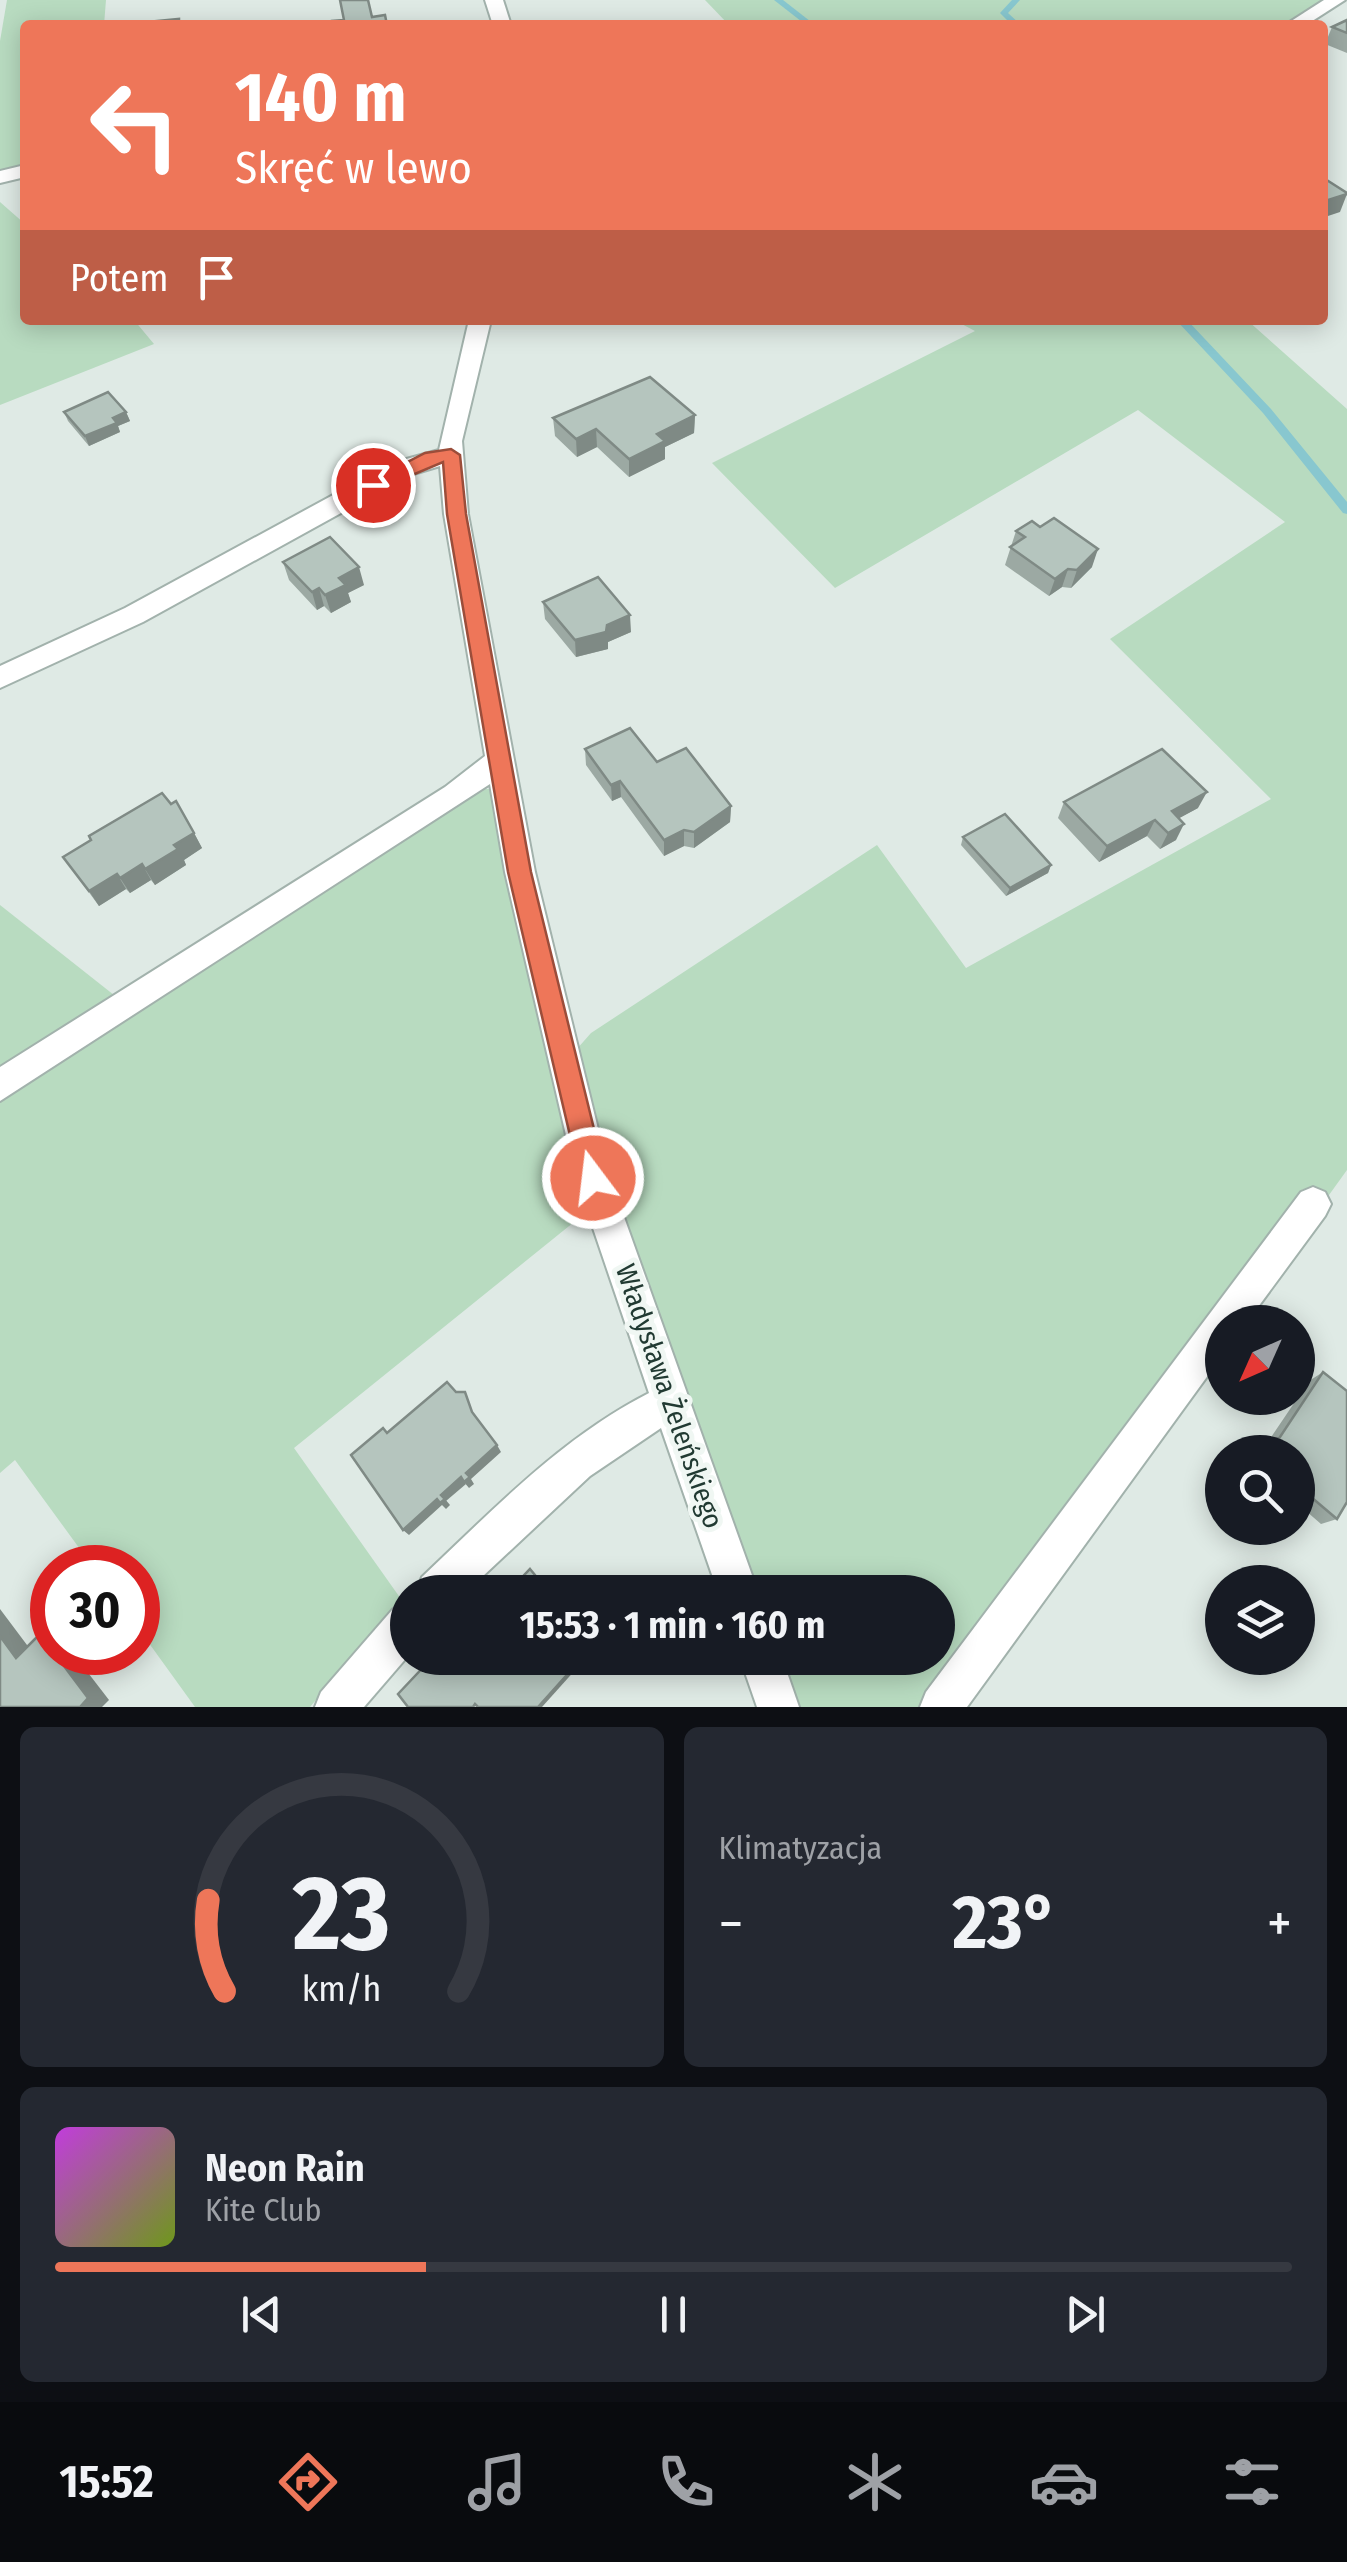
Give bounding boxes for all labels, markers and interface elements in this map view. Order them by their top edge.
text: 140 m [235,56,407,140]
icon: left [70,60,200,190]
text: Skręć w lewo [235,141,472,195]
icon: arrive [189,250,244,305]
text: Potem [70,255,169,301]
pin [331,443,416,528]
icon: arrive [346,458,401,513]
position arrow [541,1126,645,1230]
street label: Władysława Żeleńskiego [609,1260,730,1532]
north arrow [1205,1305,1315,1415]
map controls [1205,1305,1315,1675]
button: search [1205,1435,1315,1545]
speed limit sign: 30 [30,1545,160,1675]
button: layers [1205,1565,1315,1675]
text: 15:53 · 1 min · 160 m [520,1602,825,1648]
text: Klimatyzacja [719,1829,882,1867]
text: 23 [292,1852,390,1977]
text: 23° [952,1878,1058,1968]
text: − [719,1891,743,1957]
text: + [1267,1891,1292,1957]
text: km/h [302,1968,382,2010]
text: Neon Rain [205,2145,365,2191]
text: Kite Club [205,2191,321,2229]
icon: previous [234,2287,289,2342]
icon: pause [646,2287,701,2342]
icon: next [1058,2287,1113,2342]
icon: directions [273,2447,343,2517]
icon: music [462,2447,532,2517]
icon: phone [651,2447,721,2517]
icon: climate [840,2447,910,2517]
icon: car [1029,2447,1099,2517]
icon: filters [1217,2447,1287,2517]
text: 15:52 [59,2455,154,2509]

